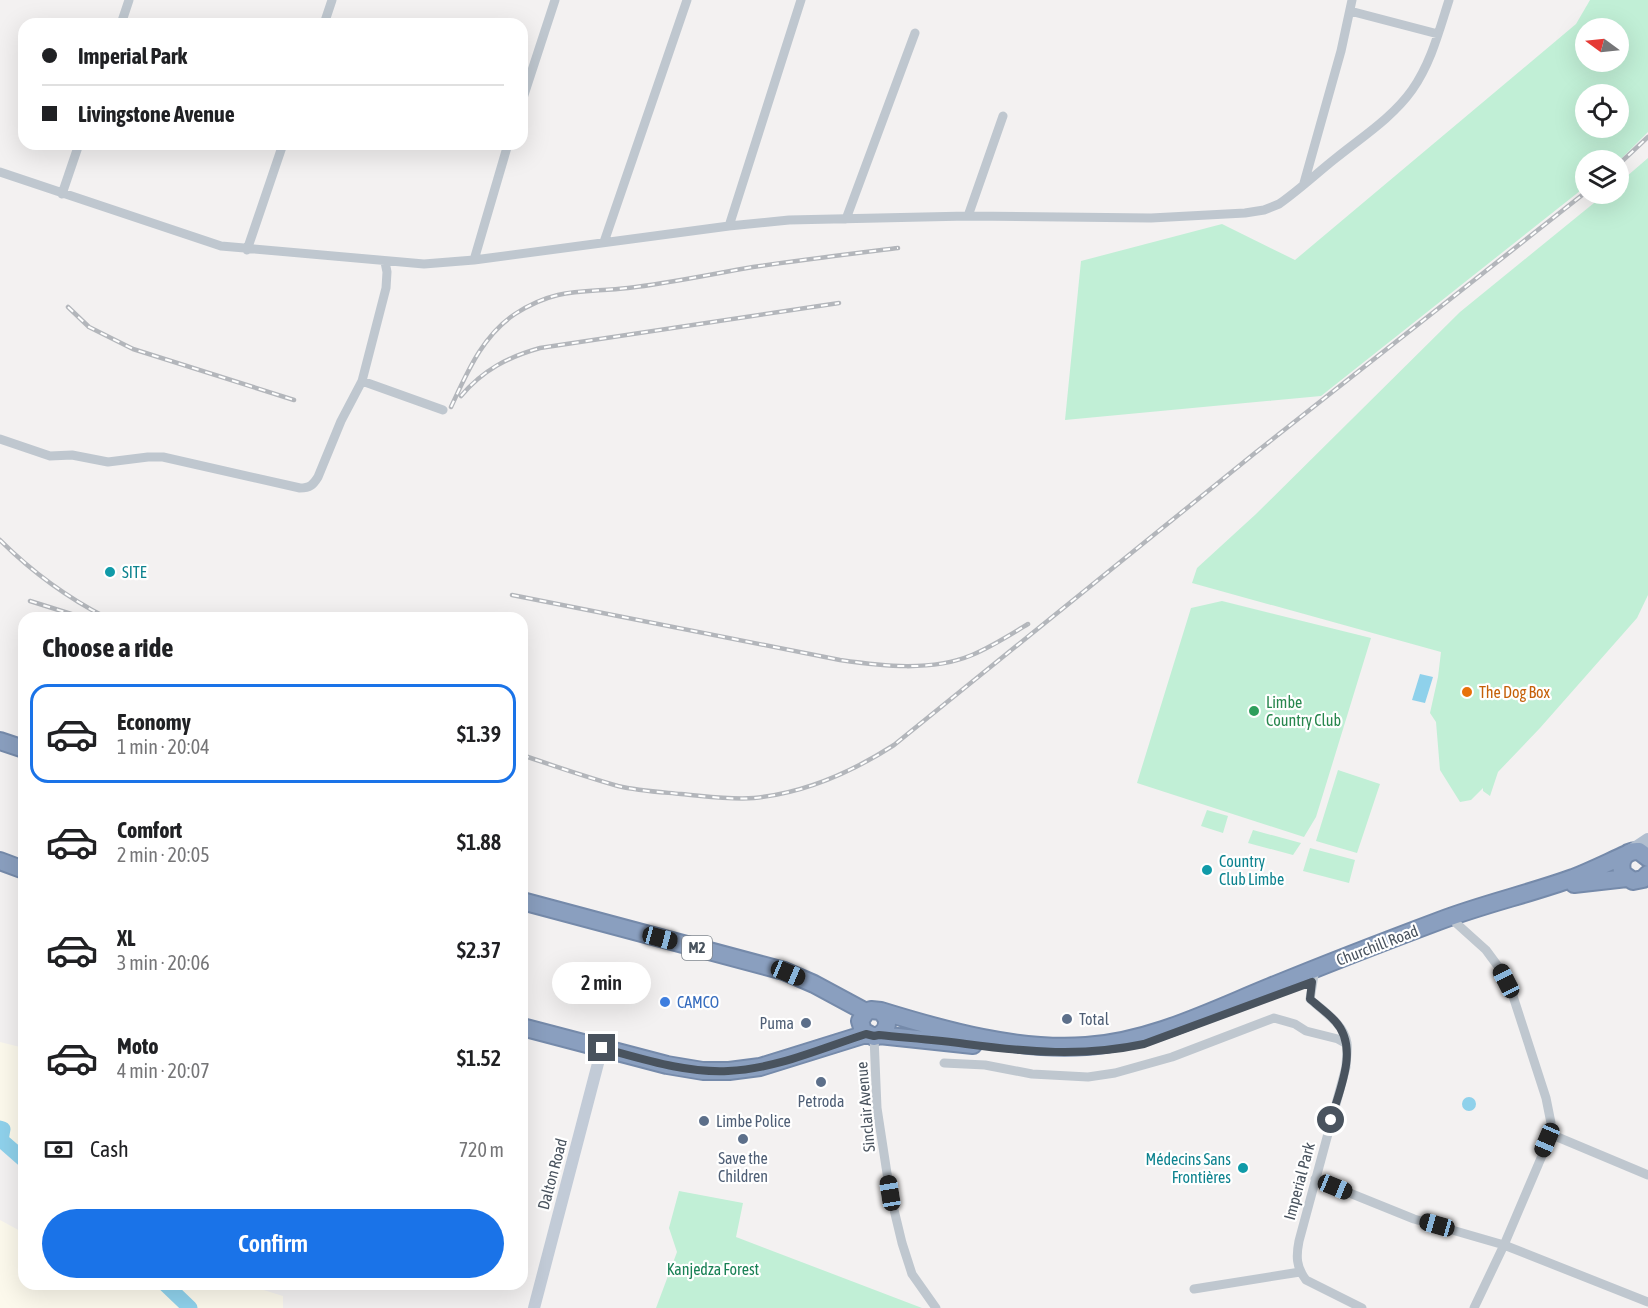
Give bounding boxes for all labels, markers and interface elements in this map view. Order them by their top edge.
north arrow [1575,18,1629,72]
map controls [1575,18,1629,204]
text: Imperial Park [78,43,187,69]
button: locate [1575,84,1629,138]
text: Livingstone Avenue [78,101,235,127]
button: layers [1575,150,1629,204]
place label: SITE [122,563,147,581]
marker: SITE [103,565,117,579]
text: Choose a ride [42,632,174,663]
place label: The Dog Box [1479,683,1550,702]
marker: The Dog Box [1460,685,1474,699]
place label: Limbe Country Club [1266,693,1341,730]
marker: Limbe Country Club [1247,704,1261,718]
icon: car [45,707,99,761]
text: Economy [117,709,191,735]
text: $1.39 [457,721,501,747]
text: 1 min · 20:04 [117,735,210,758]
icon: car [45,815,99,869]
text: Comfort [117,817,182,843]
text: $1.88 [457,829,501,855]
text: 2 min · 20:05 [117,843,210,866]
place label: Country Club Limbe [1219,852,1284,888]
marker: Country Club Limbe [1200,863,1214,877]
street label: Churchill Road [1334,921,1420,969]
icon: car [45,923,99,977]
text: XL [117,925,135,951]
car [640,925,680,951]
road number: M2 [682,936,712,960]
text: $2.37 [457,937,501,963]
text: 3 min · 20:06 [117,951,210,974]
car [768,958,808,988]
callout: 2 min [552,961,652,1003]
car [1490,961,1522,1001]
text: 2 min [581,971,622,994]
place label: CAMCO [677,993,719,1011]
marker: CAMCO [658,995,672,1009]
place label: Total [1079,1010,1110,1028]
marker: Total [1060,1012,1074,1026]
place label: Puma [759,1014,794,1032]
marker: Puma [799,1016,813,1030]
icon: car [45,1031,99,1085]
text: Moto [117,1033,159,1059]
route end [588,1034,615,1061]
text: $1.52 [457,1045,501,1071]
text: 4 min · 20:07 [117,1059,210,1082]
street label: Sinclair Avenue [852,1061,878,1153]
marker: Petroda [814,1075,828,1089]
place label: Petroda [798,1092,844,1110]
route start [1317,1106,1344,1133]
place label: Limbe Police [716,1112,791,1130]
marker: Limbe Police [697,1114,711,1128]
car [1532,1120,1562,1160]
marker: Save the Children [736,1132,750,1146]
icon: cash [42,1133,75,1166]
text: Cash [90,1136,129,1162]
street label: Dalton Road [534,1136,570,1212]
text: 720 m [459,1138,504,1161]
street label: Imperial Park [1280,1140,1319,1222]
place label: Save the Children [718,1149,768,1185]
place label: Médecins Sans Frontières [1146,1150,1231,1186]
marker: Médecins Sans Frontières [1236,1161,1250,1175]
car [1315,1172,1355,1202]
car [878,1174,902,1212]
button: Confirm [42,1209,504,1278]
car [1417,1211,1457,1239]
park label: Kanjedza Forest [667,1260,760,1279]

